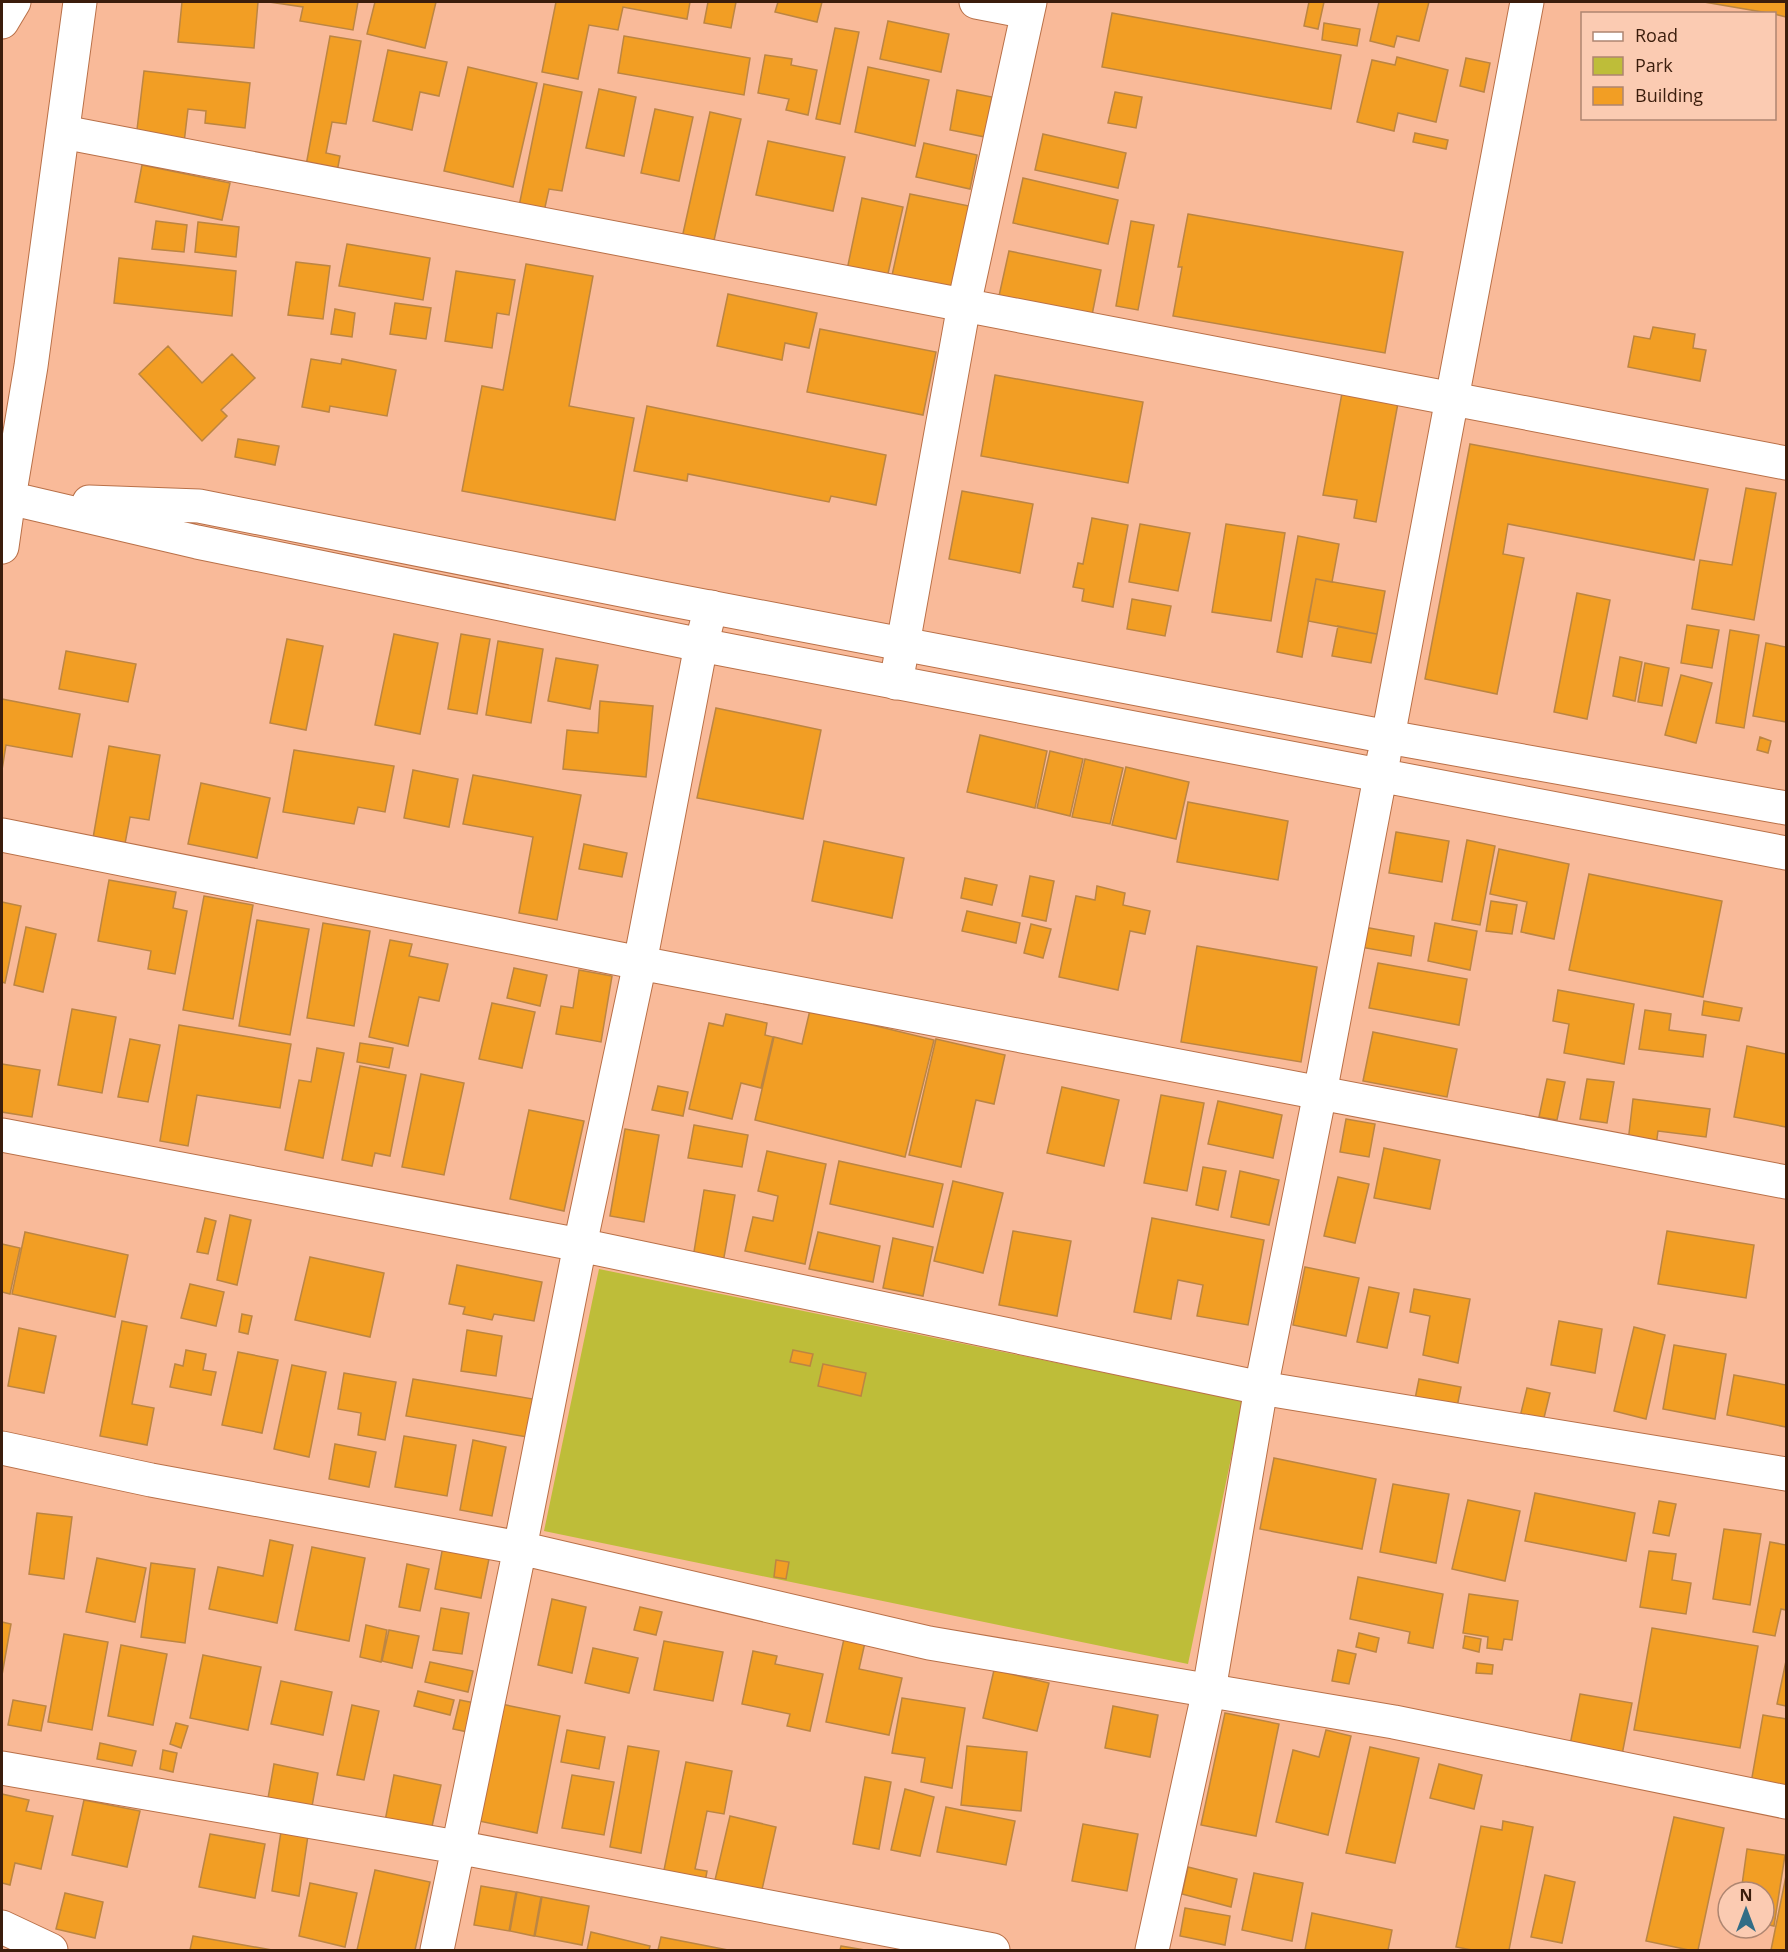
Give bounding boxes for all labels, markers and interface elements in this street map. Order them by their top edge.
legend [1581,12,1776,120]
text: Road [1635,23,1678,47]
text: Park [1635,53,1673,77]
text: Building [1635,83,1703,107]
north arrow [1716,1880,1776,1940]
text: N [1739,1884,1753,1906]

